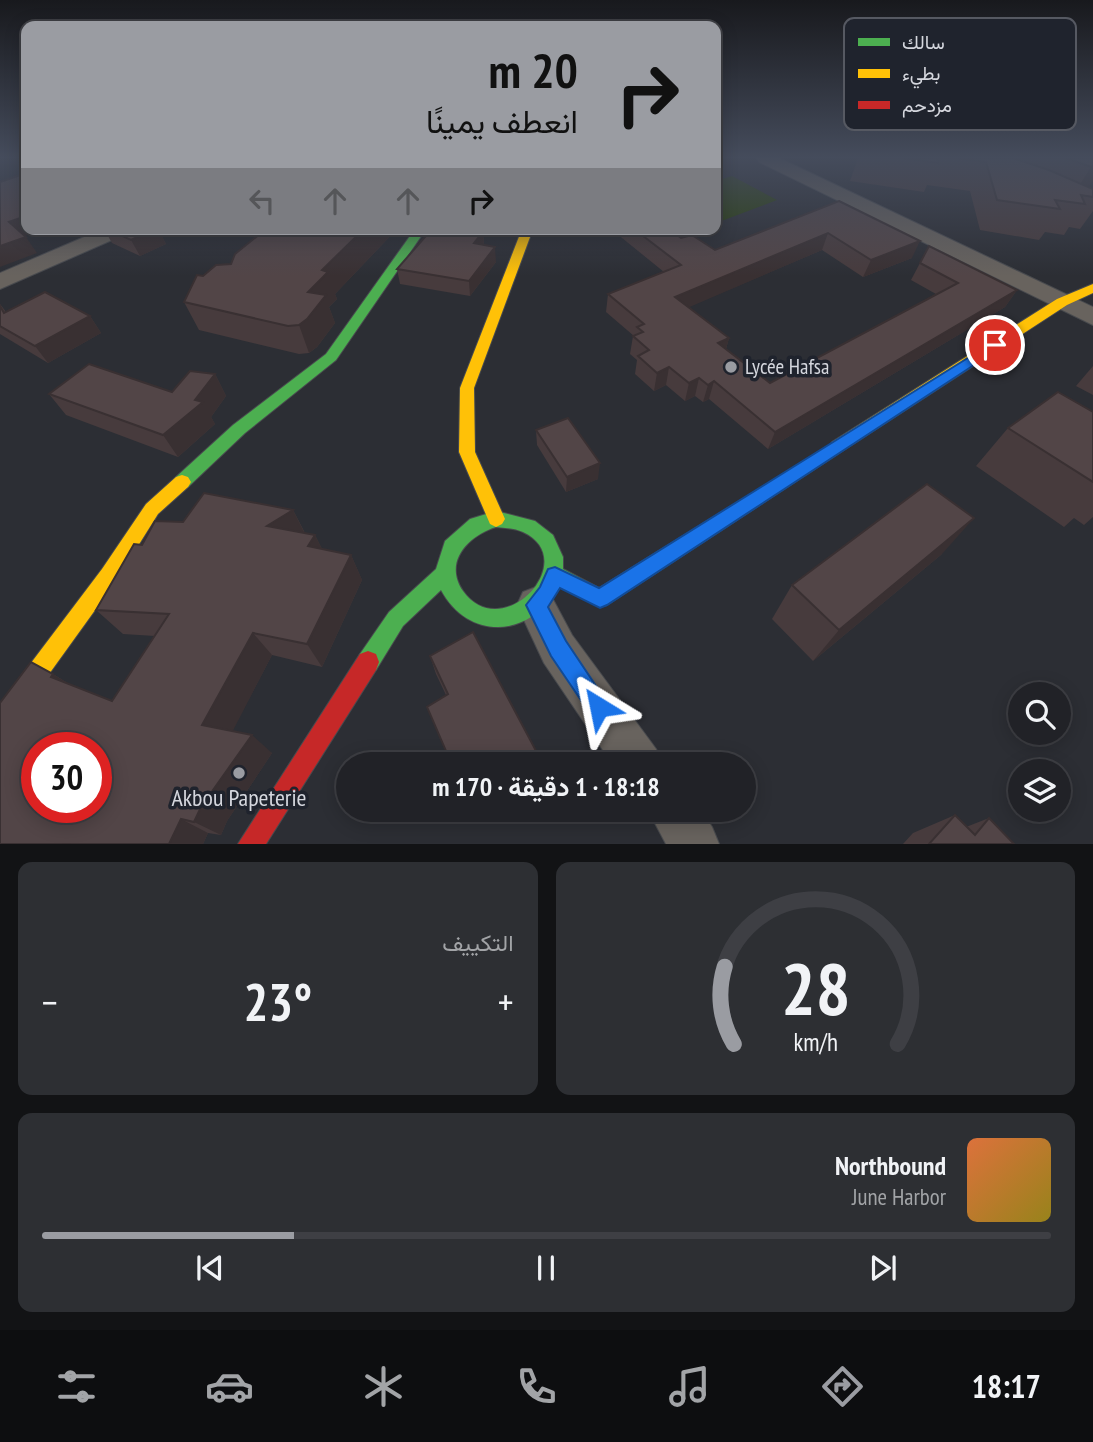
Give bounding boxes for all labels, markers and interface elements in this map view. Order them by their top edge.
legend [844,18,1076,130]
text: سالك [902,30,945,54]
text: 20 m [489,38,578,102]
icon: right [602,49,693,140]
text: بطيء [902,61,940,89]
text: مزدحم [902,93,952,118]
text: انعطف يمينًا [426,100,578,142]
icon: left [243,182,281,220]
icon: ahead [316,182,354,220]
icon: ahead [389,182,427,220]
icon: right [462,182,500,220]
pin [965,315,1025,375]
icon: arrive [976,326,1014,364]
place label: Lycée Hafsa [745,353,829,380]
marker: Lycée Hafsa [723,359,739,375]
position arrow [562,670,636,744]
map controls [1008,682,1071,822]
button: search [1008,682,1071,745]
speed limit sign: 30 [21,732,112,823]
button: layers [1008,759,1071,822]
marker: Akbou Papeterie [231,765,247,781]
text: 18:18 · 1 دقيقة · 170 m [432,770,660,803]
place label: Akbou Papeterie [171,782,307,813]
text: التكييف [442,928,514,957]
text: 28 [780,941,850,1035]
text: 23° [243,968,312,1035]
text: − [42,977,58,1026]
text: + [498,977,513,1026]
text: km/h [793,1026,837,1058]
text: Northbound [835,1149,946,1182]
text: June Harbor [852,1182,946,1211]
icon: previous [191,1249,229,1287]
icon: pause [527,1249,565,1287]
icon: next [864,1249,902,1287]
icon: filters [52,1362,101,1411]
icon: car [205,1362,254,1411]
icon: climate [359,1362,408,1411]
icon: phone [512,1362,561,1411]
icon: music [665,1362,714,1411]
icon: directions [818,1362,867,1411]
text: 18:17 [972,1365,1041,1407]

